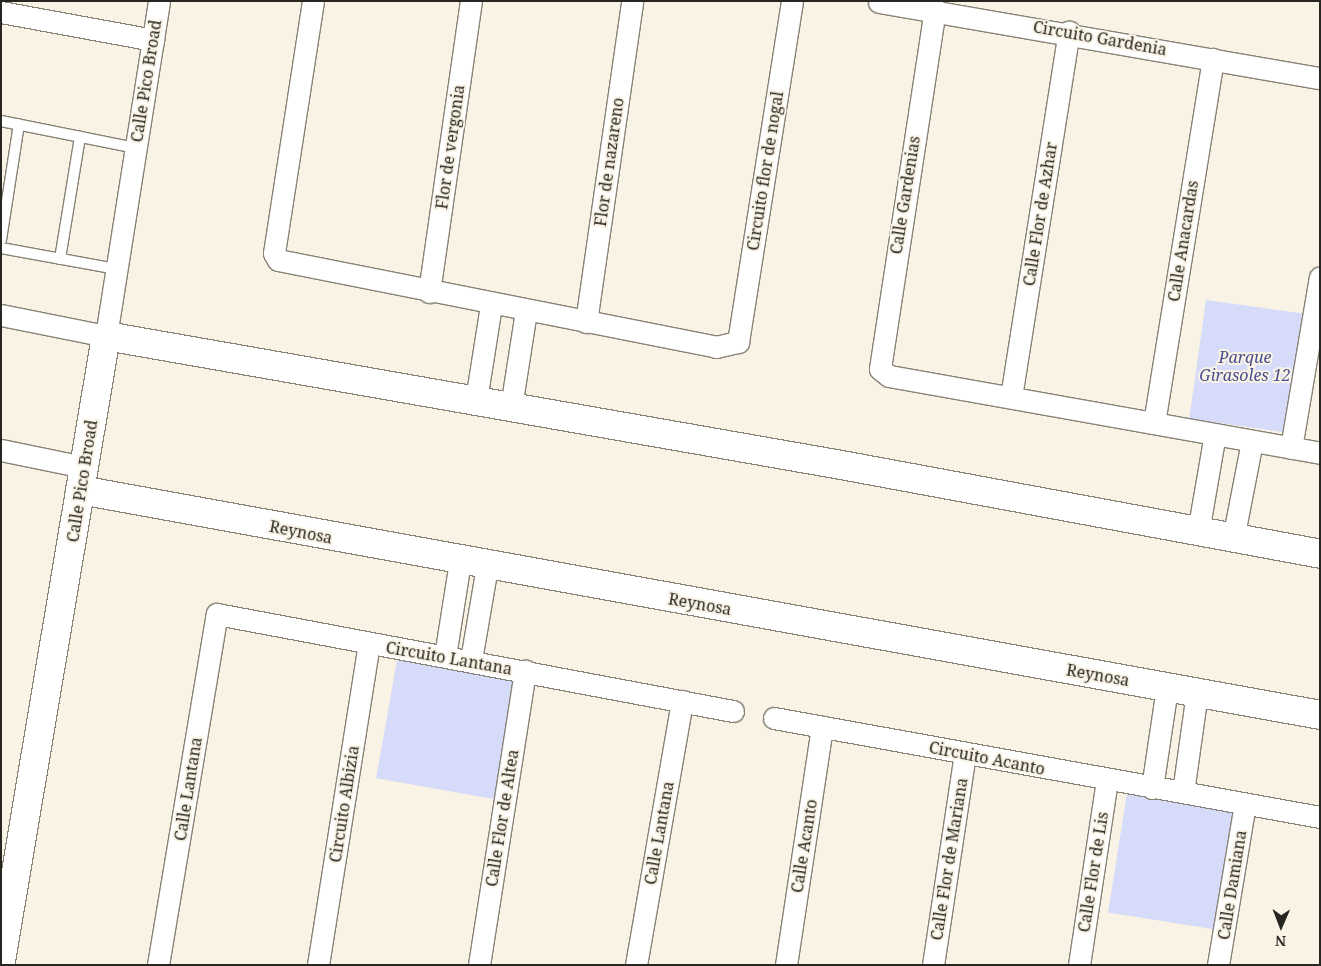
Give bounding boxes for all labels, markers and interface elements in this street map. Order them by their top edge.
street label: Circuito Gardenia [1032,17,1168,59]
street label: Calle Pico Broad [127,18,165,144]
street label: Flor de vergonia [432,84,468,210]
street label: Circuito flor de nogal [743,90,787,252]
street label: Flor de nazareno [590,96,628,228]
street label: Calle Gardenias [886,134,924,256]
street label: Calle Flor de Azhar [1019,141,1061,287]
street label: Calle Anacardas [1164,179,1202,303]
park label: Parque Girasoles 12 [1199,347,1291,385]
street label: Calle Pico Broad [63,418,101,544]
street label: Reynosa [268,516,334,548]
street label: Reynosa [667,589,733,619]
street label: Circuito Lantana [384,637,514,679]
street label: Reynosa [1065,660,1131,690]
street label: Calle Lantana [170,736,206,842]
street label: Circuito Acanto [927,737,1047,779]
street label: Circuito Albizia [325,744,363,864]
street label: Calle Flor de Altea [482,748,522,888]
street label: Calle Flor de Mariana [927,776,971,942]
street label: Calle Lantana [640,780,678,886]
street label: Calle Acanto [787,798,821,894]
street label: Calle Flor de Lis [1074,810,1112,934]
street label: Calle Damiana [1214,829,1250,941]
north arrow [1256,901,1306,951]
text: N [1275,932,1286,951]

